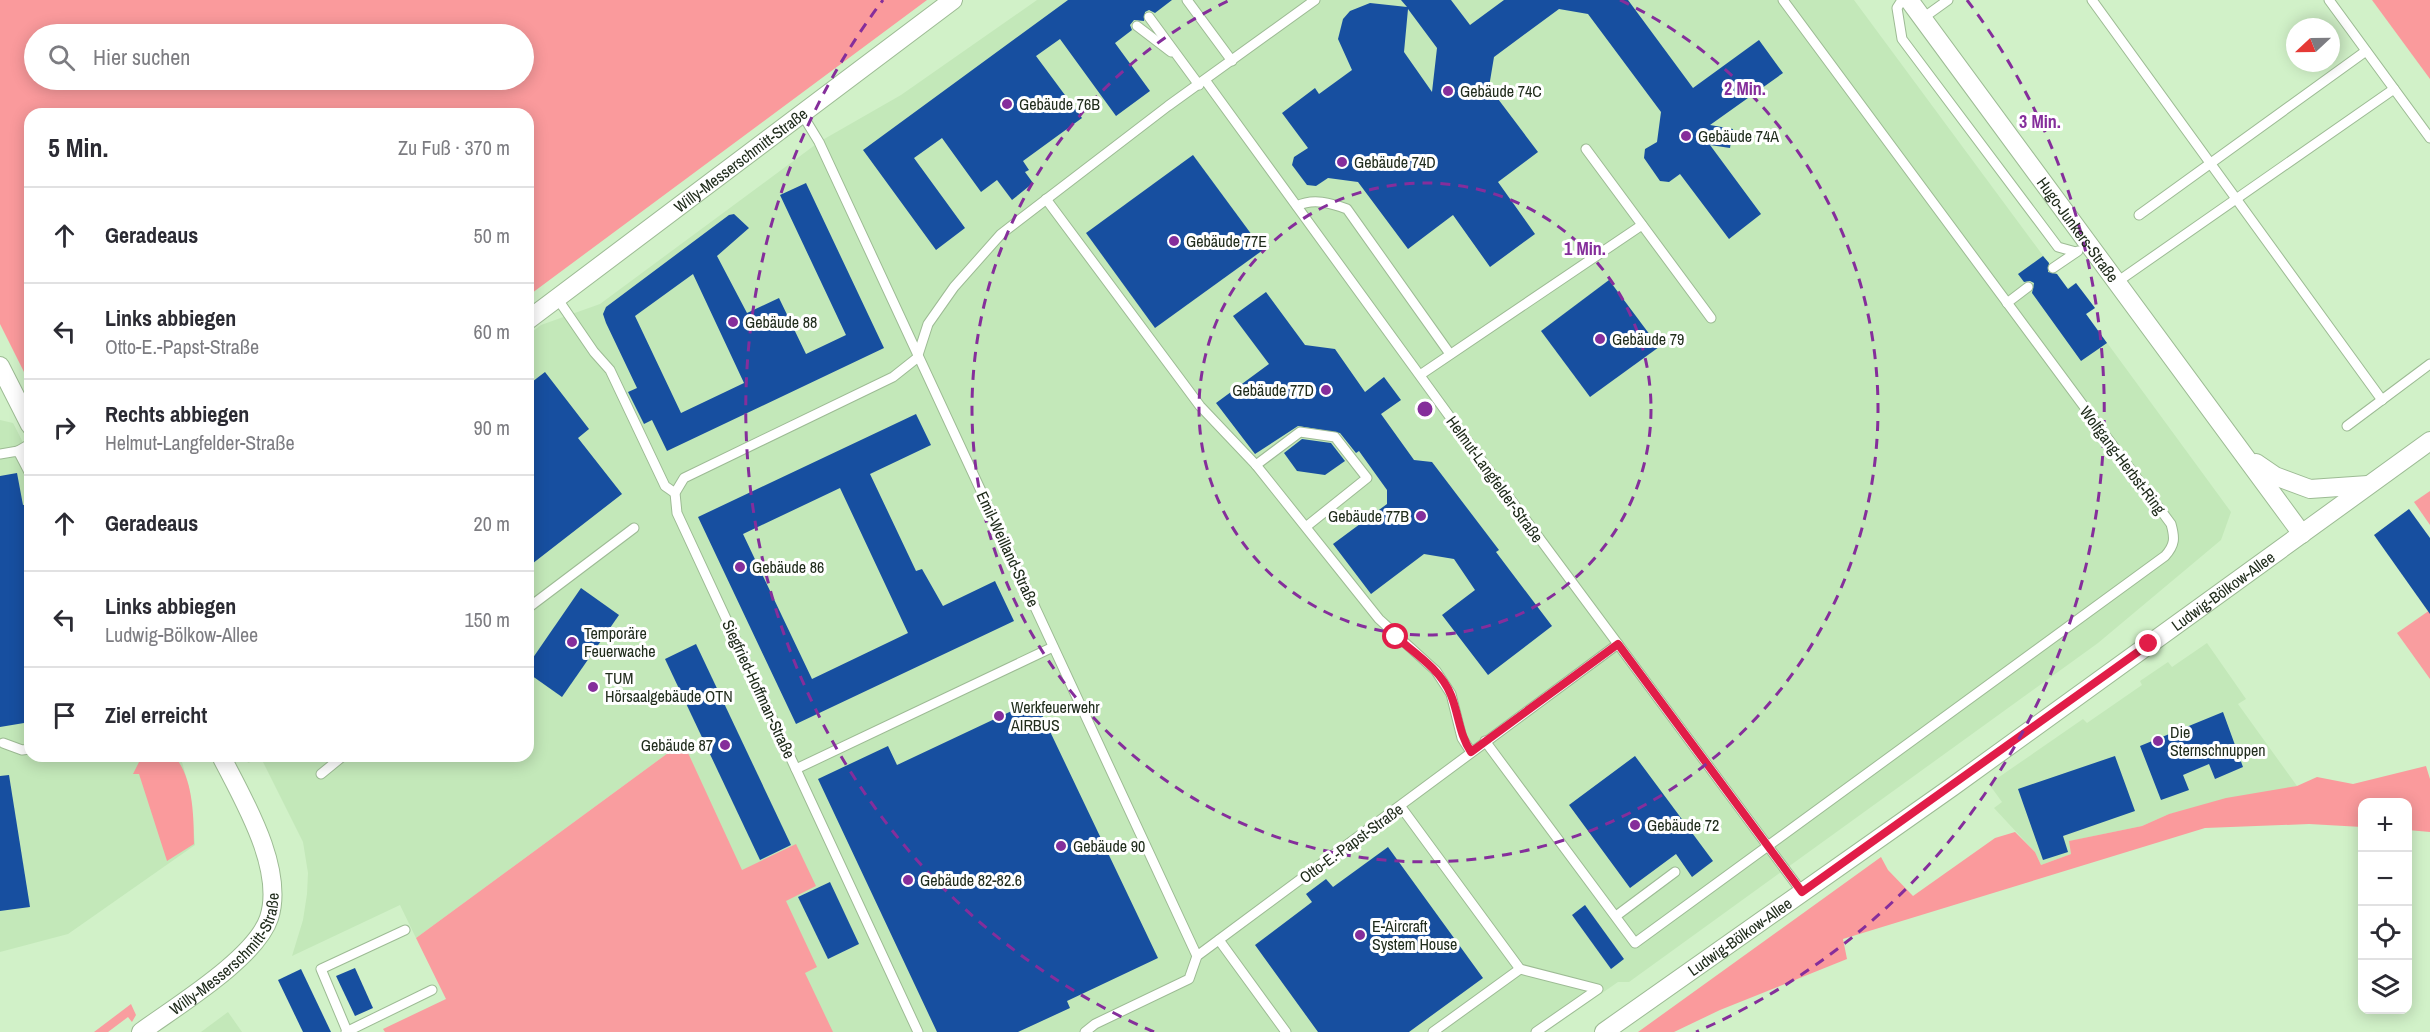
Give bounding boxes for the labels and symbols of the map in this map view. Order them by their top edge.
north arrow [2286,18,2340,72]
text: 2 Min. [1724,76,1766,101]
place label: Gebäude 74C [1460,80,1542,102]
marker: Gebäude 74C [1441,84,1455,98]
place label: Gebäude 76B [1019,93,1100,115]
marker: Gebäude 76B [1000,97,1014,111]
street label: Willy-Messerschmitt-Straße [669,102,812,218]
text: 3 Min. [2019,109,2061,134]
place label: Gebäude 74A [1698,125,1779,147]
marker: Gebäude 74A [1679,129,1693,143]
place label: Gebäude 74D [1354,151,1436,173]
marker: Gebäude 74D [1335,155,1349,169]
street label: Hugo-Junkers-Straße [2032,172,2124,287]
place label: Gebäude 77E [1186,230,1267,252]
marker: Gebäude 77E [1167,234,1181,248]
text: 1 Min. [1564,236,1606,261]
place label: Gebäude 88 [745,311,817,333]
marker: Gebäude 88 [726,315,740,329]
place label: Gebäude 79 [1612,328,1684,350]
marker: Gebäude 79 [1593,332,1607,346]
place label: Gebäude 77D [1232,379,1314,401]
marker: Gebäude 77D [1319,383,1333,397]
centre of rings [1415,399,1435,419]
street label: Wolfgang-Herbst-Ring [2075,401,2171,519]
street label: Helmut-Langfelder-Straße [1442,411,1548,547]
street label: Emil-Weilland-Straße [972,488,1044,610]
place label: Gebäude 77B [1328,505,1409,527]
marker: Gebäude 77B [1414,509,1428,523]
street label: Ludwig-Bölkow-Allee [2167,546,2279,636]
place label: Gebäude 86 [752,556,824,578]
marker: Gebäude 86 [733,560,747,574]
street label: Siegfried-Hoffman-Straße [717,616,801,762]
place label: Temporäre Feuerwache [584,622,656,662]
route start [1382,623,1408,649]
route end [2135,630,2161,656]
marker: Temporäre Feuerwache [565,635,579,649]
place label: TUM Hörsaalgebäude OTN [605,667,733,707]
marker: TUM Hörsaalgebäude OTN [586,680,600,694]
place label: Werkfeuerwehr AIRBUS [1010,696,1100,736]
marker: Werkfeuerwehr AIRBUS [992,709,1006,723]
place label: Die Sternschnuppen [2170,721,2266,761]
place label: Gebäude 87 [641,734,713,756]
marker: Die Sternschnuppen [2151,734,2165,748]
marker: Gebäude 87 [718,738,732,752]
street label: Otto-E.-Papst-Straße [1295,798,1407,888]
place label: Gebäude 72 [1647,814,1719,836]
marker: Gebäude 72 [1628,818,1642,832]
place label: Gebäude 90 [1073,835,1145,857]
marker: Gebäude 90 [1054,839,1068,853]
place label: Gebäude 82-82.6 [920,869,1022,891]
marker: Gebäude 82-82.6 [901,873,915,887]
street label: Ludwig-Bölkow-Allee [1683,892,1796,981]
street label: Willy-Messerschmitt-Straße [165,893,284,1020]
place label: E-Aircraft System House [1372,915,1457,955]
marker: E-Aircraft System House [1353,928,1367,942]

